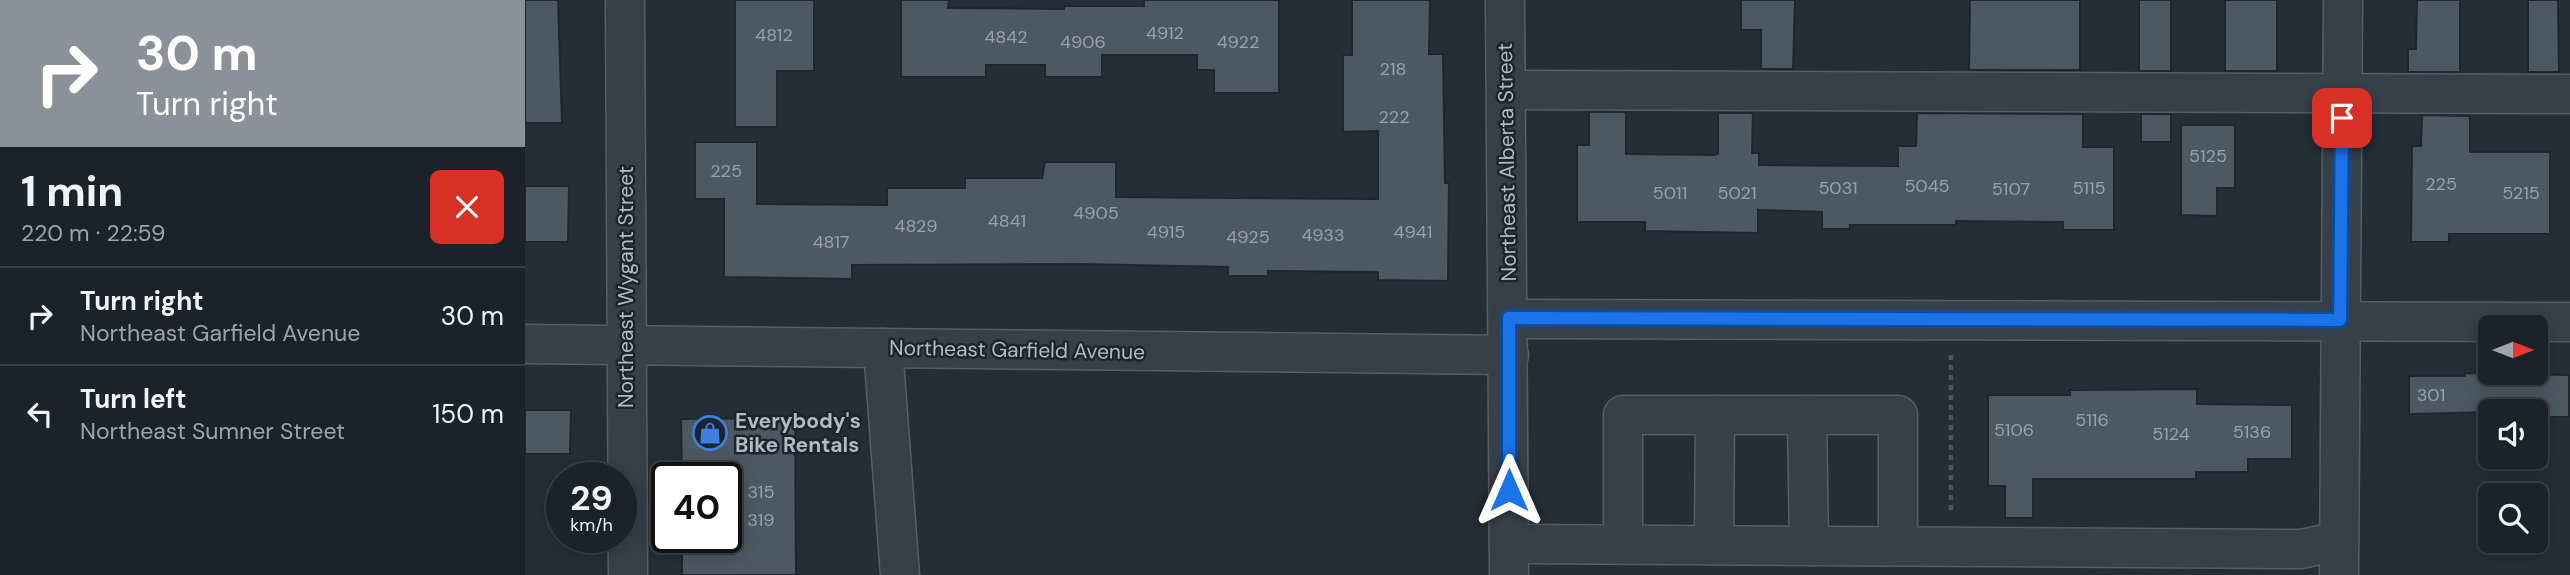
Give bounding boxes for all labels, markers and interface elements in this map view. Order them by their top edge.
text: 30 m [136,21,258,85]
house number: 4912 [1146,21,1184,45]
house number: 4812 [755,23,793,47]
house number: 4842 [984,25,1028,49]
icon: right [21,28,112,119]
house number: 4906 [1060,30,1106,54]
house number: 4922 [1217,30,1259,54]
street label: Northeast Alberta Street [1491,43,1523,281]
house number: 218 [1380,57,1406,81]
text: Turn right [136,83,278,125]
pin [2312,88,2372,148]
icon: arrive [2323,99,2361,137]
house number: 222 [1378,105,1410,129]
house number: 5125 [2189,144,2227,168]
house number: 225 [710,159,742,183]
text: 1 min [21,164,123,219]
street label: Northeast Wygant Street [612,166,640,408]
button: close [430,170,504,244]
house number: 225 [2425,172,2457,196]
house number: 5045 [1904,174,1950,198]
house number: 5031 [1818,176,1858,200]
house number: 5115 [2072,176,2106,200]
house number: 5107 [1992,177,2030,201]
house number: 5011 [1653,181,1687,205]
house number: 5021 [1717,181,1757,205]
house number: 5215 [2502,181,2540,205]
house number: 4905 [1073,201,1119,225]
house number: 4841 [988,209,1026,233]
house number: 4829 [894,214,938,238]
text: 220 m · 22:59 [21,218,165,248]
house number: 4915 [1147,220,1185,244]
house number: 4941 [1394,220,1432,244]
house number: 4933 [1301,223,1345,247]
house number: 4925 [1226,225,1270,249]
house number: 4817 [813,230,849,254]
text: Turn right [80,284,204,318]
icon: right [21,297,59,335]
text: 30 m [441,299,504,333]
north arrow [2478,315,2548,385]
map controls [2478,315,2548,553]
text: Northeast Garfield Avenue [80,318,360,348]
street label: Northeast Garfield Avenue [889,334,1145,366]
text: Turn left [80,382,187,416]
house number: 301 [2417,383,2445,407]
icon: left [21,395,59,433]
text: 150 m [432,397,504,431]
button: sound [2478,399,2548,469]
place label: Everybody's Bike Rentals [735,407,861,459]
house number: 5116 [2075,408,2109,432]
shop icon: Everybody's Bike Rentals [691,414,729,452]
text: Northeast Sumner Street [80,416,345,446]
house number: 5106 [1994,418,2034,442]
house number: 5136 [2233,420,2271,444]
house number: 5124 [2152,422,2190,446]
position arrow [1472,453,1546,527]
speed limit sign: 40 [651,462,742,553]
text: 29 [570,475,613,521]
house number: 315 [748,480,774,504]
button: search [2478,483,2548,553]
house number: 319 [747,508,775,532]
text: km/h [570,513,613,537]

